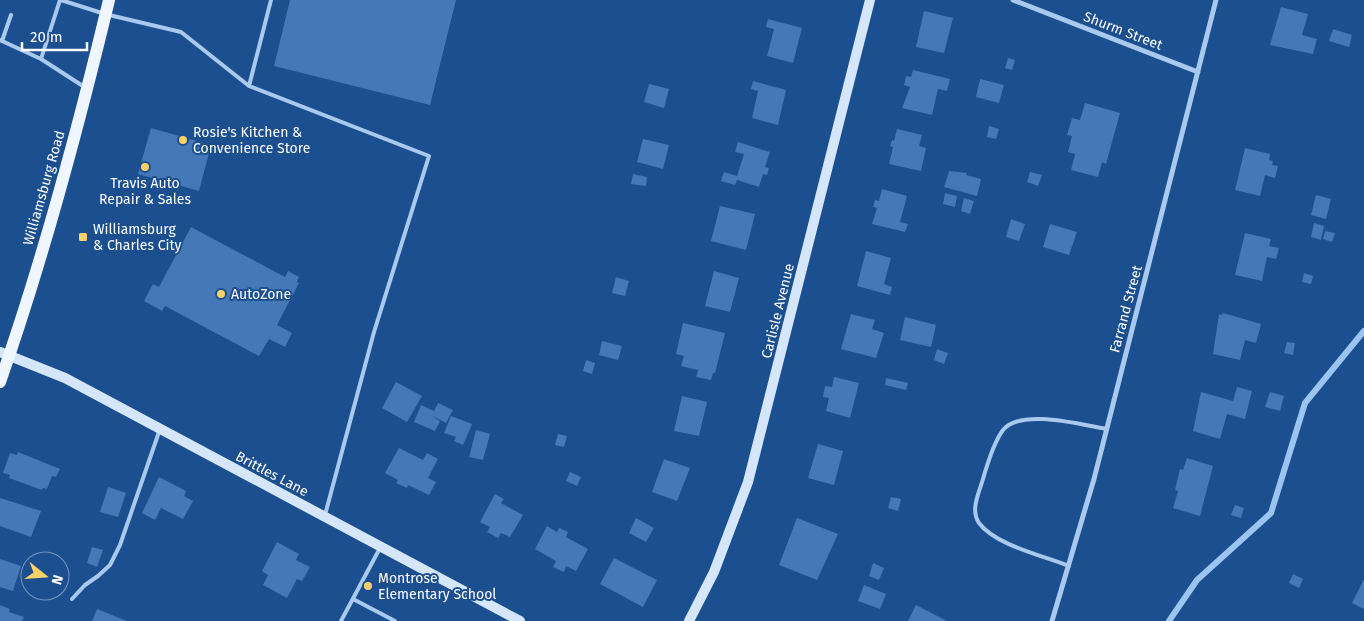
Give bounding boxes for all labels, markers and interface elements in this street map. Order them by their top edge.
street label: Shurm Street [1081,8,1166,54]
scale bar [22,20,88,52]
text: 20 m [30,28,63,46]
place label: Rosie's Kitchen & Convenience Store [193,124,310,157]
street label: Williamsburg Road [19,129,69,247]
marker: Rosie's Kitchen & Convenience Store [177,134,189,146]
marker: Travis Auto Repair & Sales [139,161,151,173]
place label: Travis Auto Repair & Sales [99,175,191,208]
place label: Williamsburg & Charles City [93,221,182,254]
marker: Williamsburg & Charles City [77,231,89,243]
street label: Carlisle Avenue [758,262,798,360]
street label: Farrand Street [1106,262,1146,355]
place label: AutoZone [231,286,291,303]
marker: AutoZone [215,288,227,300]
street label: Brittles Lane [233,448,311,500]
north arrow [20,551,70,601]
place label: Montrose Elementary School [378,570,496,603]
text: N [47,573,66,587]
marker: Montrose Elementary School [362,580,374,592]

